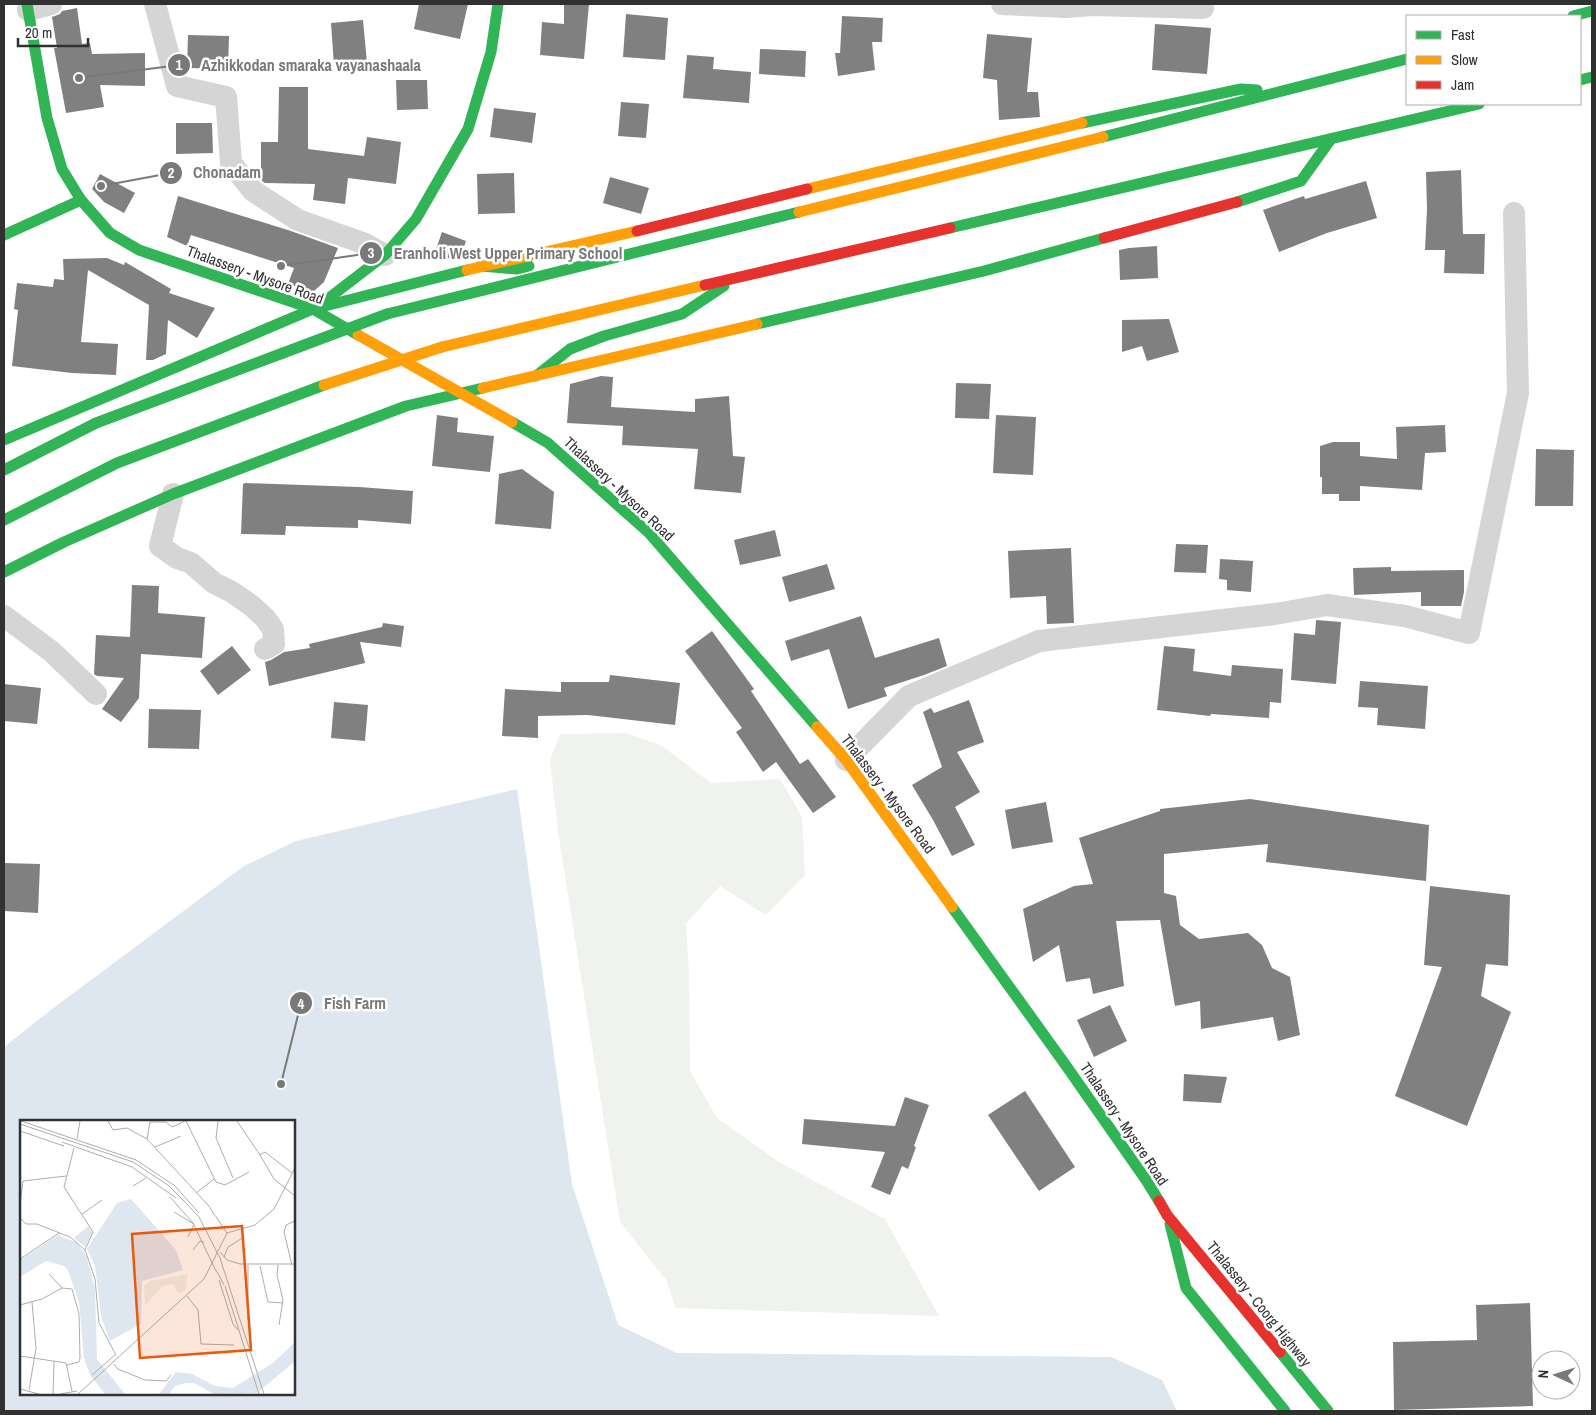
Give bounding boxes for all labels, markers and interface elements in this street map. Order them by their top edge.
scale bar [18,15,88,47]
legend [1406,15,1581,105]
text: 20 m [25,22,52,43]
text: Fast [1451,24,1475,45]
text: Slow [1451,49,1478,70]
callout: Azhikkodan smaraka vayanashaala [166,50,431,81]
text: 1 [176,54,183,75]
text: Azhikkodan smaraka vayanashaala [201,54,421,76]
text: Jam [1451,74,1474,95]
callout: Chonadam [158,157,271,188]
text: Chonadam [193,161,261,183]
text: 2 [168,162,175,183]
callout: Eranholi West Upper Primary School [358,237,632,268]
street label: Thalassery - Mysore Road [184,240,327,309]
text: 3 [368,242,375,263]
text: Eranholi West Upper Primary School [394,242,622,264]
street label: Thalassery - Mysore Road [559,432,679,545]
street label: Thalassery - Mysore Road [837,730,940,858]
callout: Fish Farm [289,988,396,1019]
text: Fish Farm [324,992,386,1014]
text: 4 [298,993,305,1014]
street label: Thalassery - Mysore Road [1075,1058,1173,1189]
inset map [20,1120,295,1395]
street label: Thalassery - Coorg Highway [1202,1237,1317,1372]
north arrow [1531,1350,1581,1400]
text: N [1534,1369,1552,1379]

